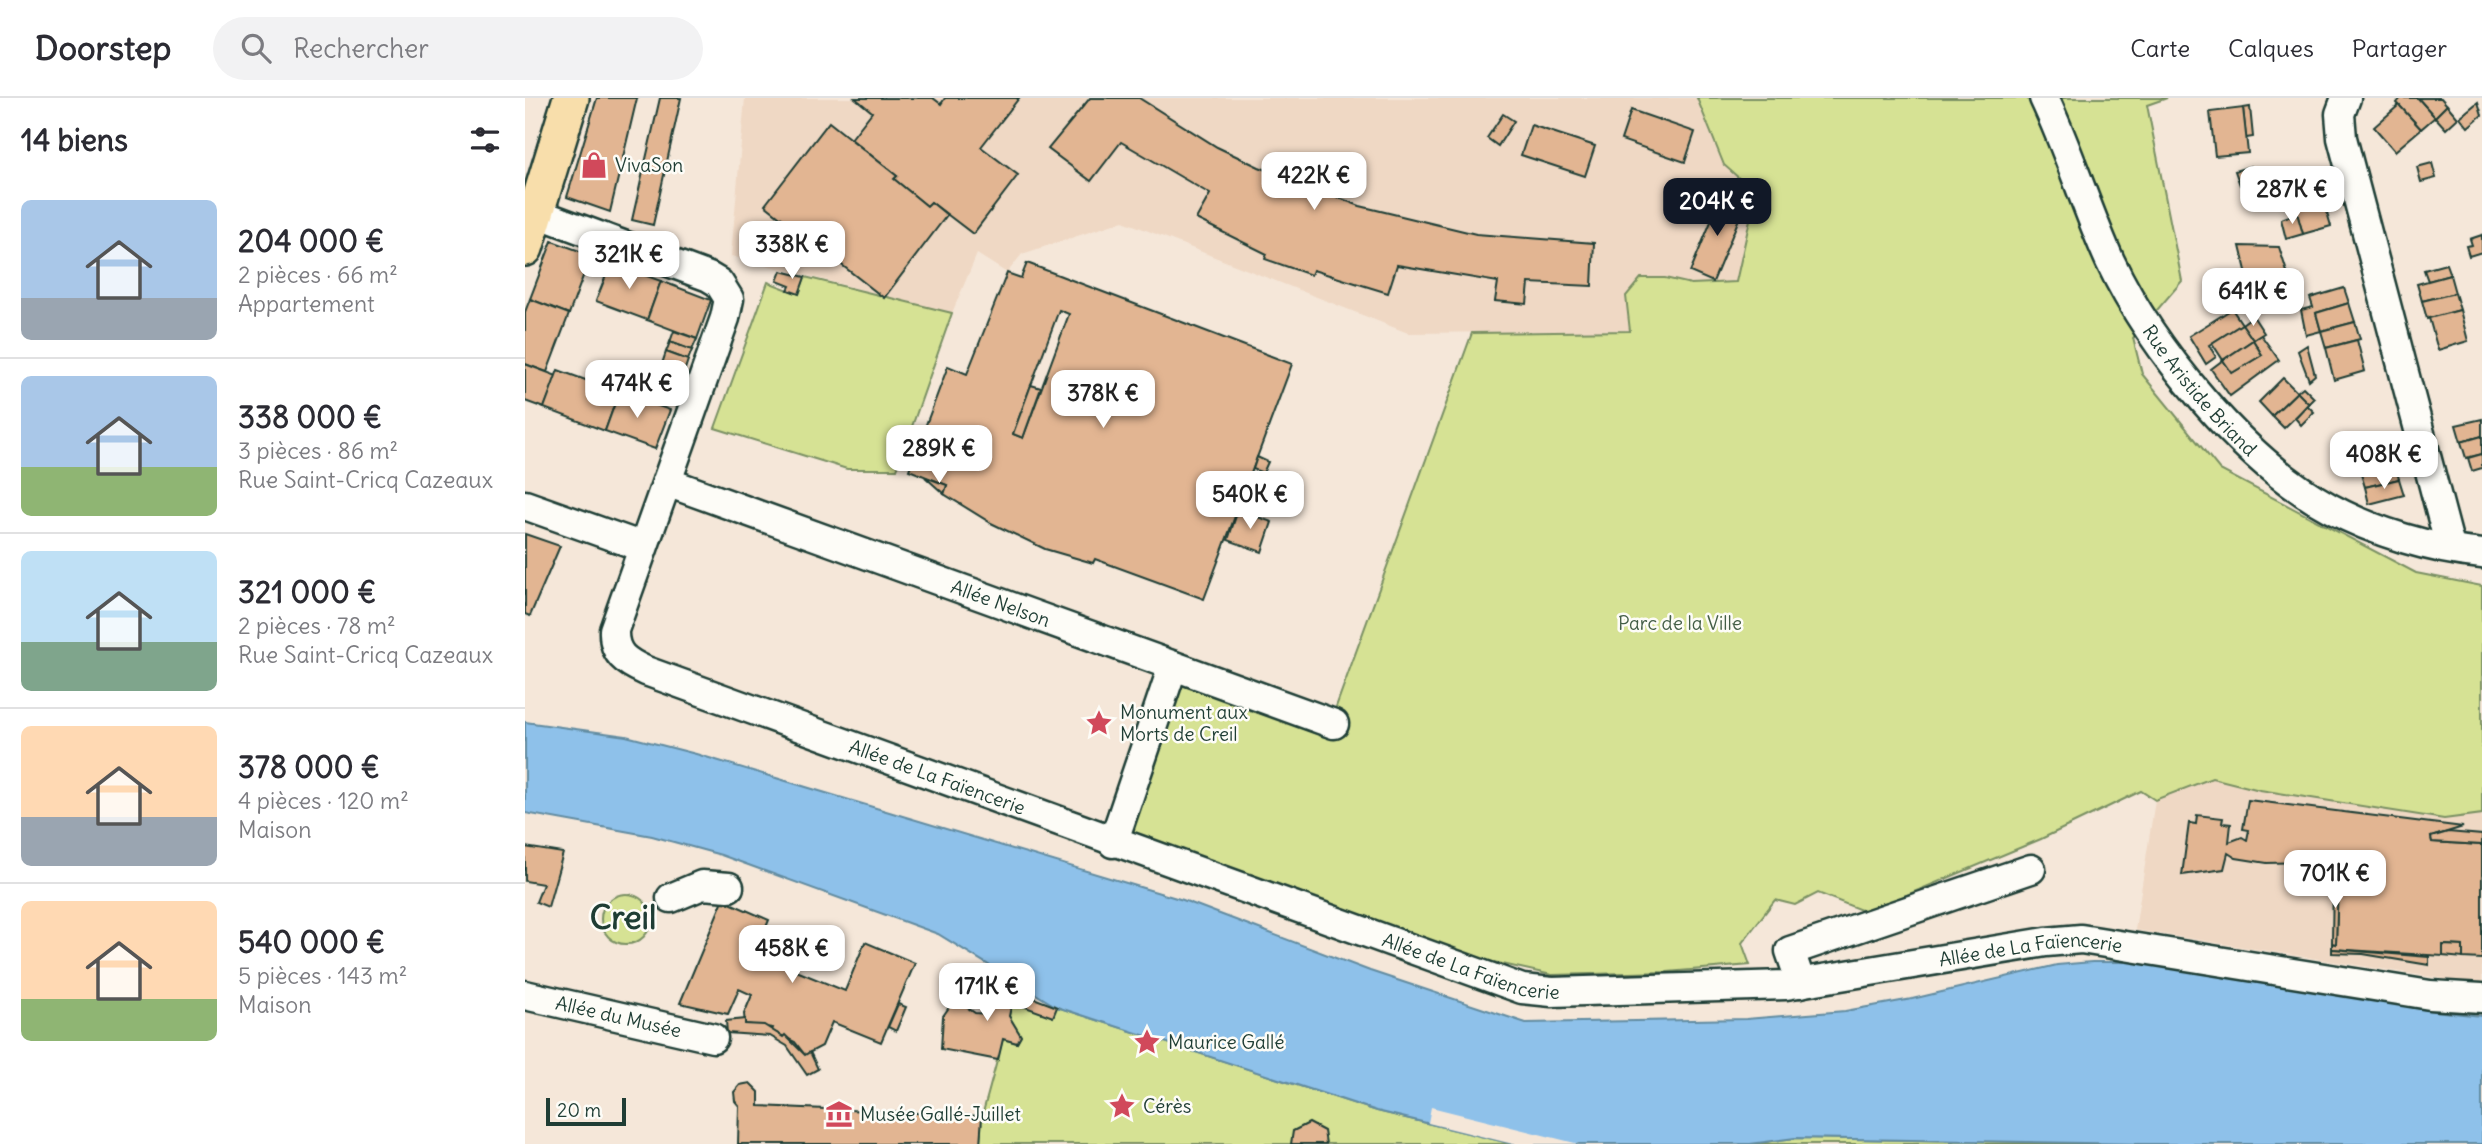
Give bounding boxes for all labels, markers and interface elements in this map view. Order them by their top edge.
search box [213,17,703,80]
text: Doorstep [35,27,171,69]
icon: search [237,29,275,67]
text: Rechercher [293,32,429,65]
text: Carte [2130,33,2190,63]
text: Calques [2228,33,2314,63]
text: Partager [2352,33,2447,63]
text: 14 biens [21,121,128,159]
icon: filters [466,121,504,159]
shop icon: VivaSon [579,150,609,180]
pin: 422K € [1257,152,1371,212]
place label: VivaSon [615,153,683,177]
text: 422K € [1278,160,1350,189]
pin: 287K € [2235,166,2349,226]
text: 287K € [2256,174,2328,203]
pin: 204K € [1660,178,1774,238]
text: 204K € [1679,186,1755,215]
text: 204 000 € [238,222,384,260]
pin: 338K € [735,222,849,281]
icon: home [77,228,161,312]
text: 338K € [755,229,829,258]
pin: 321K € [572,232,686,291]
text: 321K € [594,239,664,268]
text: 2 pièces · 66 m² [238,260,398,289]
pin: 641K € [2196,268,2310,328]
text: 641K € [2218,276,2288,305]
text: Appartement [238,289,375,318]
street label: Rue Aristide Briand [2138,320,2262,461]
pin: 474K € [580,360,694,420]
text: 474K € [601,368,673,397]
pin: 378K € [1046,370,1160,430]
text: 378K € [1067,378,1139,407]
text: 338 000 € [238,398,382,436]
icon: home [77,404,161,488]
pin: 289K € [882,426,996,485]
pin: 408K € [2327,432,2441,491]
text: 289K € [902,433,976,462]
text: 3 pièces · 86 m² [238,436,398,465]
text: 408K € [2346,439,2422,468]
text: Rue Saint-Cricq Cazeaux [238,465,493,494]
pin: 540K € [1193,472,1307,531]
text: 540K € [1212,479,1288,508]
text: 321 000 € [238,573,376,611]
street label: Allée Nelson [948,574,1054,632]
icon: home [77,579,161,663]
text: 2 pièces · 78 m² [238,611,396,640]
park label: Parc de la Ville [1618,611,1742,635]
text: Rue Saint-Cricq Cazeaux [238,640,493,669]
place label: Monument aux Morts de Creil [1120,700,1248,746]
place icon: Monument aux Morts de Creil [1084,708,1114,738]
street label: Allée de La Faïencerie [846,734,1029,820]
text: 378 000 € [238,748,380,786]
icon: home [77,754,161,838]
text: 4 pièces · 120 m² [238,786,409,815]
text: Maison [238,815,312,844]
pin: 701K € [2278,850,2392,910]
text: 701K € [2300,858,2370,887]
district label: Creil [590,896,656,938]
text: 540 000 € [238,923,385,961]
pin: 458K € [735,926,849,985]
street label: Allée de La Faïencerie [1379,927,1560,1004]
street label: Allée de La Faïencerie [1937,927,2124,972]
icon: home [77,929,161,1013]
text: 458K € [755,933,829,962]
text: 5 pièces · 143 m² [238,961,407,990]
pin: 171K € [930,964,1044,1023]
text: 171K € [955,971,1019,1000]
text: Maison [238,990,312,1019]
street label: Allée du Musée [553,990,684,1042]
place icon: Maurice Gallé [1132,1027,1162,1057]
place label: Maurice Gallé [1168,1030,1285,1054]
place icon: Cérès [1107,1091,1137,1121]
place label: Cérès [1143,1094,1191,1118]
scale bar [546,1095,627,1127]
text: 20 m [557,1098,601,1122]
museum icon: Musée Gallé-Juillet [824,1099,854,1129]
place label: Musée Gallé-Juillet [860,1102,1021,1126]

